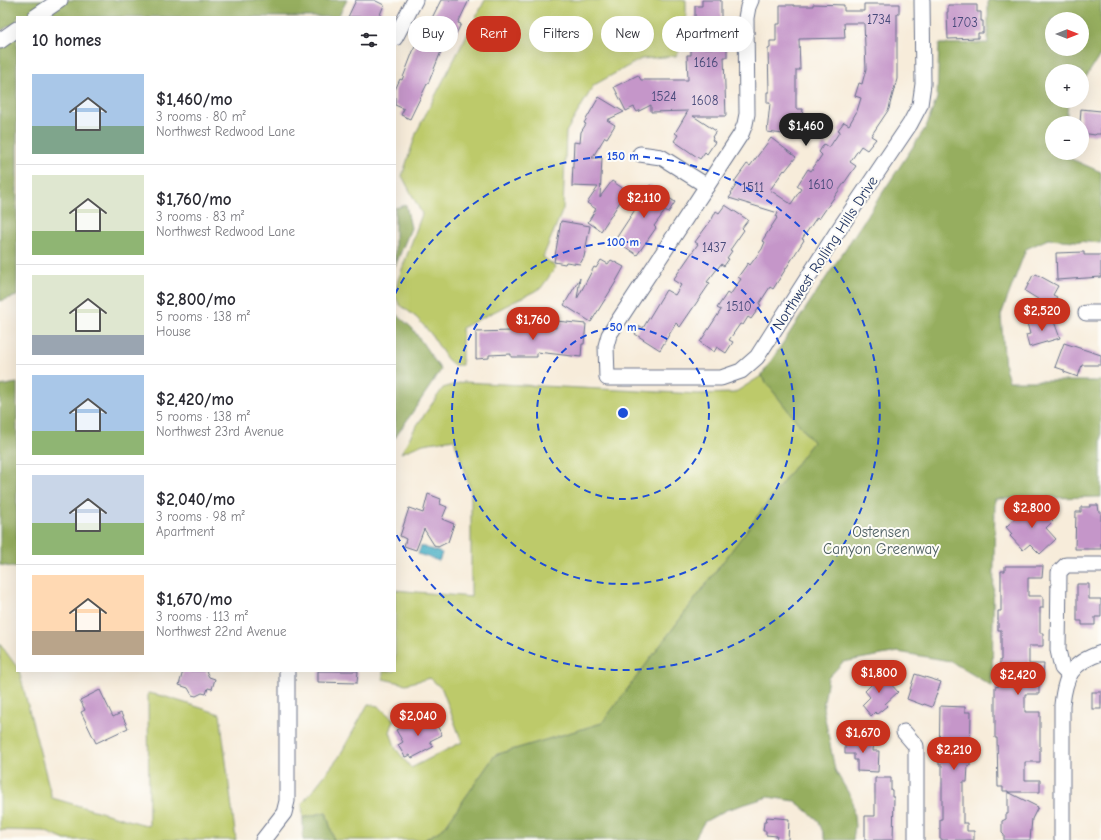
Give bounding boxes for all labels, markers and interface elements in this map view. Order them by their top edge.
house number: 1734 [867,12,891,27]
north arrow [1045,12,1089,56]
map controls [1045,12,1089,160]
house number: 1703 [952,15,978,30]
chip: Buy [408,16,458,52]
chip: Rent [466,16,521,52]
chip: Filters [529,16,593,52]
chip: New [601,16,654,52]
chip: Apartment [662,16,753,52]
icon: filters [358,29,380,51]
text: 10 homes [32,31,101,50]
house number: 1616 [694,55,718,70]
button: + [1045,64,1089,108]
house number: 1524 [651,89,677,104]
icon: home [64,90,112,138]
text: $1,460/mo [156,90,233,109]
house number: 1608 [692,93,719,108]
text: 3 rooms · 80 m² [156,109,246,124]
pin: $1,460 [773,113,839,147]
button: − [1045,116,1089,160]
text: $1,460 [788,118,824,133]
text: Northwest Redwood Lane [156,124,295,139]
text: 150 m [607,149,639,163]
street label: Northwest Rolling Hills Drive [768,172,882,333]
house number: 1610 [808,177,834,192]
house number: 1511 [742,180,764,195]
pin: $2,110 [611,185,677,219]
text: $1,760/mo [156,190,231,209]
text: $2,110 [627,190,661,205]
icon: home [64,191,112,239]
text: 3 rooms · 83 m² [156,209,244,224]
text: Northwest Redwood Lane [156,224,295,239]
text: 100 m [607,235,639,249]
house number: 1437 [702,240,726,255]
text: $2,800/mo [156,290,236,309]
icon: home [64,291,112,339]
pin: $2,520 [1009,298,1075,332]
house number: 1510 [726,299,752,314]
text: $2,520 [1023,303,1061,318]
pin: $1,760 [500,307,566,341]
text: 5 rooms · 138 m² [156,309,250,324]
text: $1,760 [516,312,550,327]
text: 50 m [609,320,637,334]
text: House [156,324,191,339]
text: $2,420/mo [156,390,234,409]
icon: home [64,391,112,439]
centre of rings [616,406,630,420]
text: 5 rooms · 138 m² [156,409,250,424]
text: Northwest 23rd Avenue [156,424,284,439]
text: $2,040/mo [156,490,235,509]
icon: home [64,491,112,539]
pin: $2,800 [999,495,1065,529]
text: $2,800 [1013,500,1051,515]
text: 3 rooms · 98 m² [156,509,245,524]
park label: Ostensen Canyon Greenway [823,523,939,558]
text: Apartment [156,524,214,539]
text: $1,670/mo [156,590,232,609]
icon: home [64,591,112,639]
text: 3 rooms · 113 m² [156,609,248,624]
text: Northwest 22nd Avenue [156,624,286,639]
pin: $1,800 [846,660,912,694]
pin: $2,420 [985,662,1051,696]
text: $1,800 [861,665,897,680]
text: $2,420 [1000,667,1036,682]
pin: $2,040 [385,703,451,737]
text: $2,040 [399,708,437,723]
pin: $1,670 [830,720,896,754]
text: $1,670 [845,725,881,740]
pin: $2,210 [921,737,987,771]
text: $2,210 [936,742,972,757]

